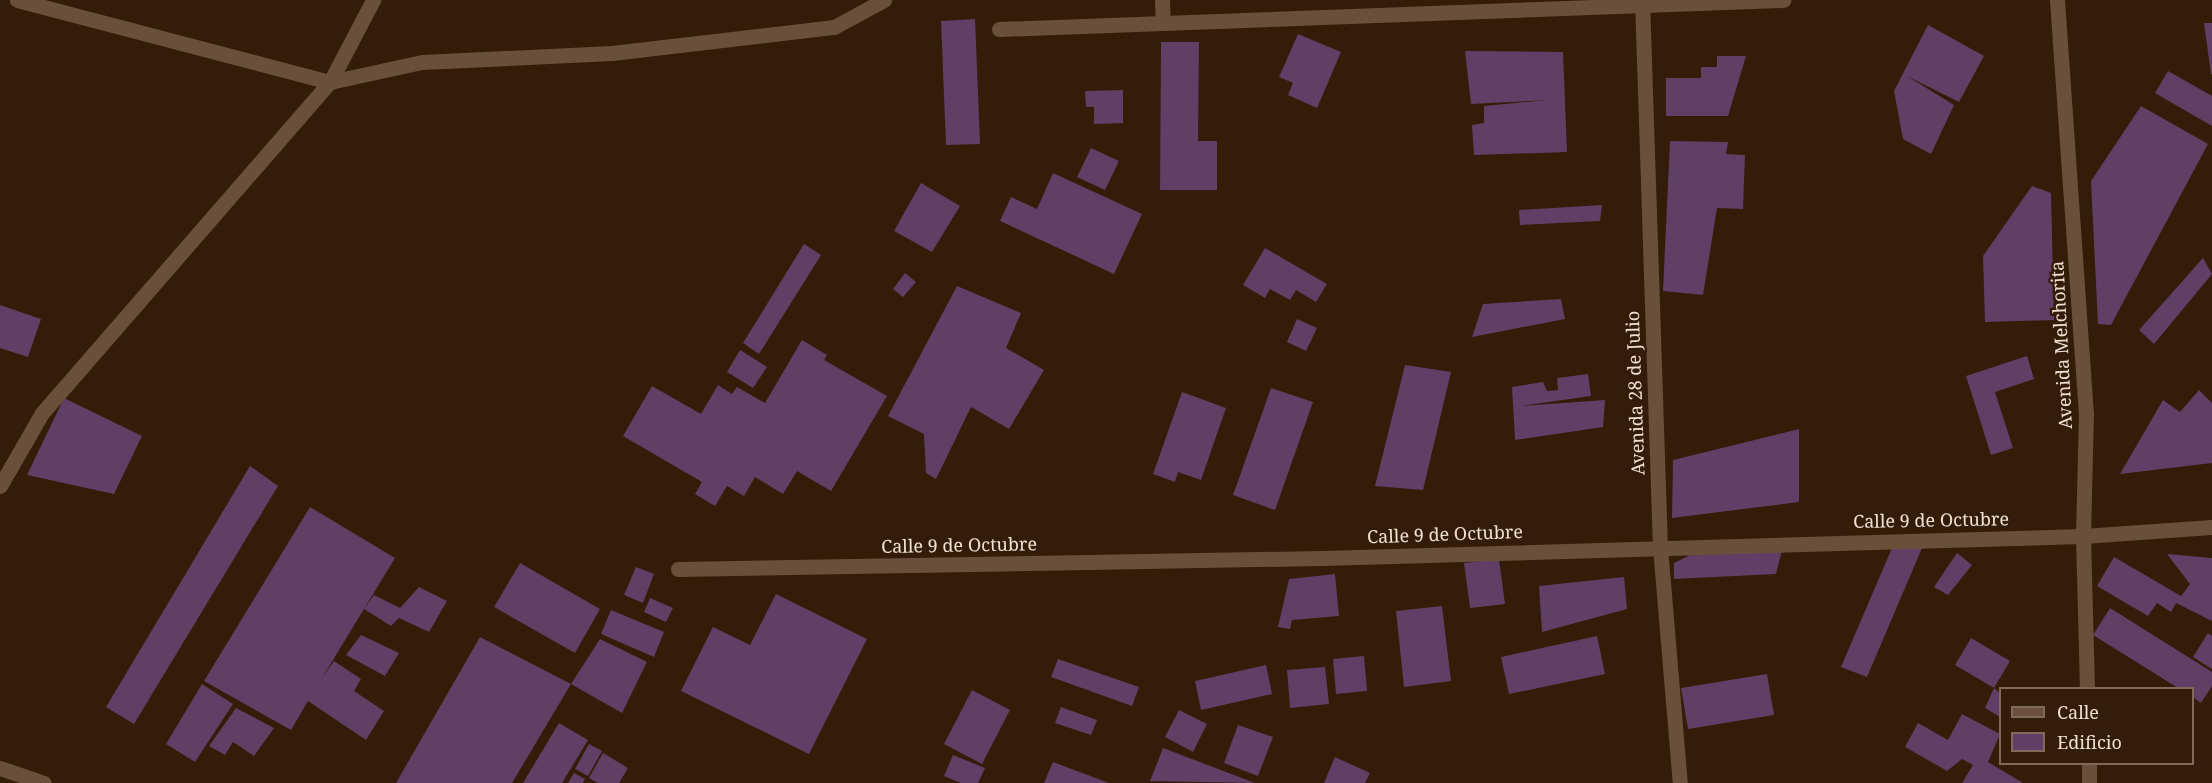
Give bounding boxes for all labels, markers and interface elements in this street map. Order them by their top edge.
street label: Avenida Melchorita [2046,260,2076,430]
street label: Avenida 28 de Julio [1621,310,1649,476]
street label: Calle 9 de Octubre [1853,508,2009,532]
street label: Calle 9 de Octubre [1367,520,1523,548]
street label: Calle 9 de Octubre [881,533,1037,557]
legend [1999,687,2194,765]
text: Calle [2057,700,2099,724]
text: Edificio [2057,730,2122,754]

